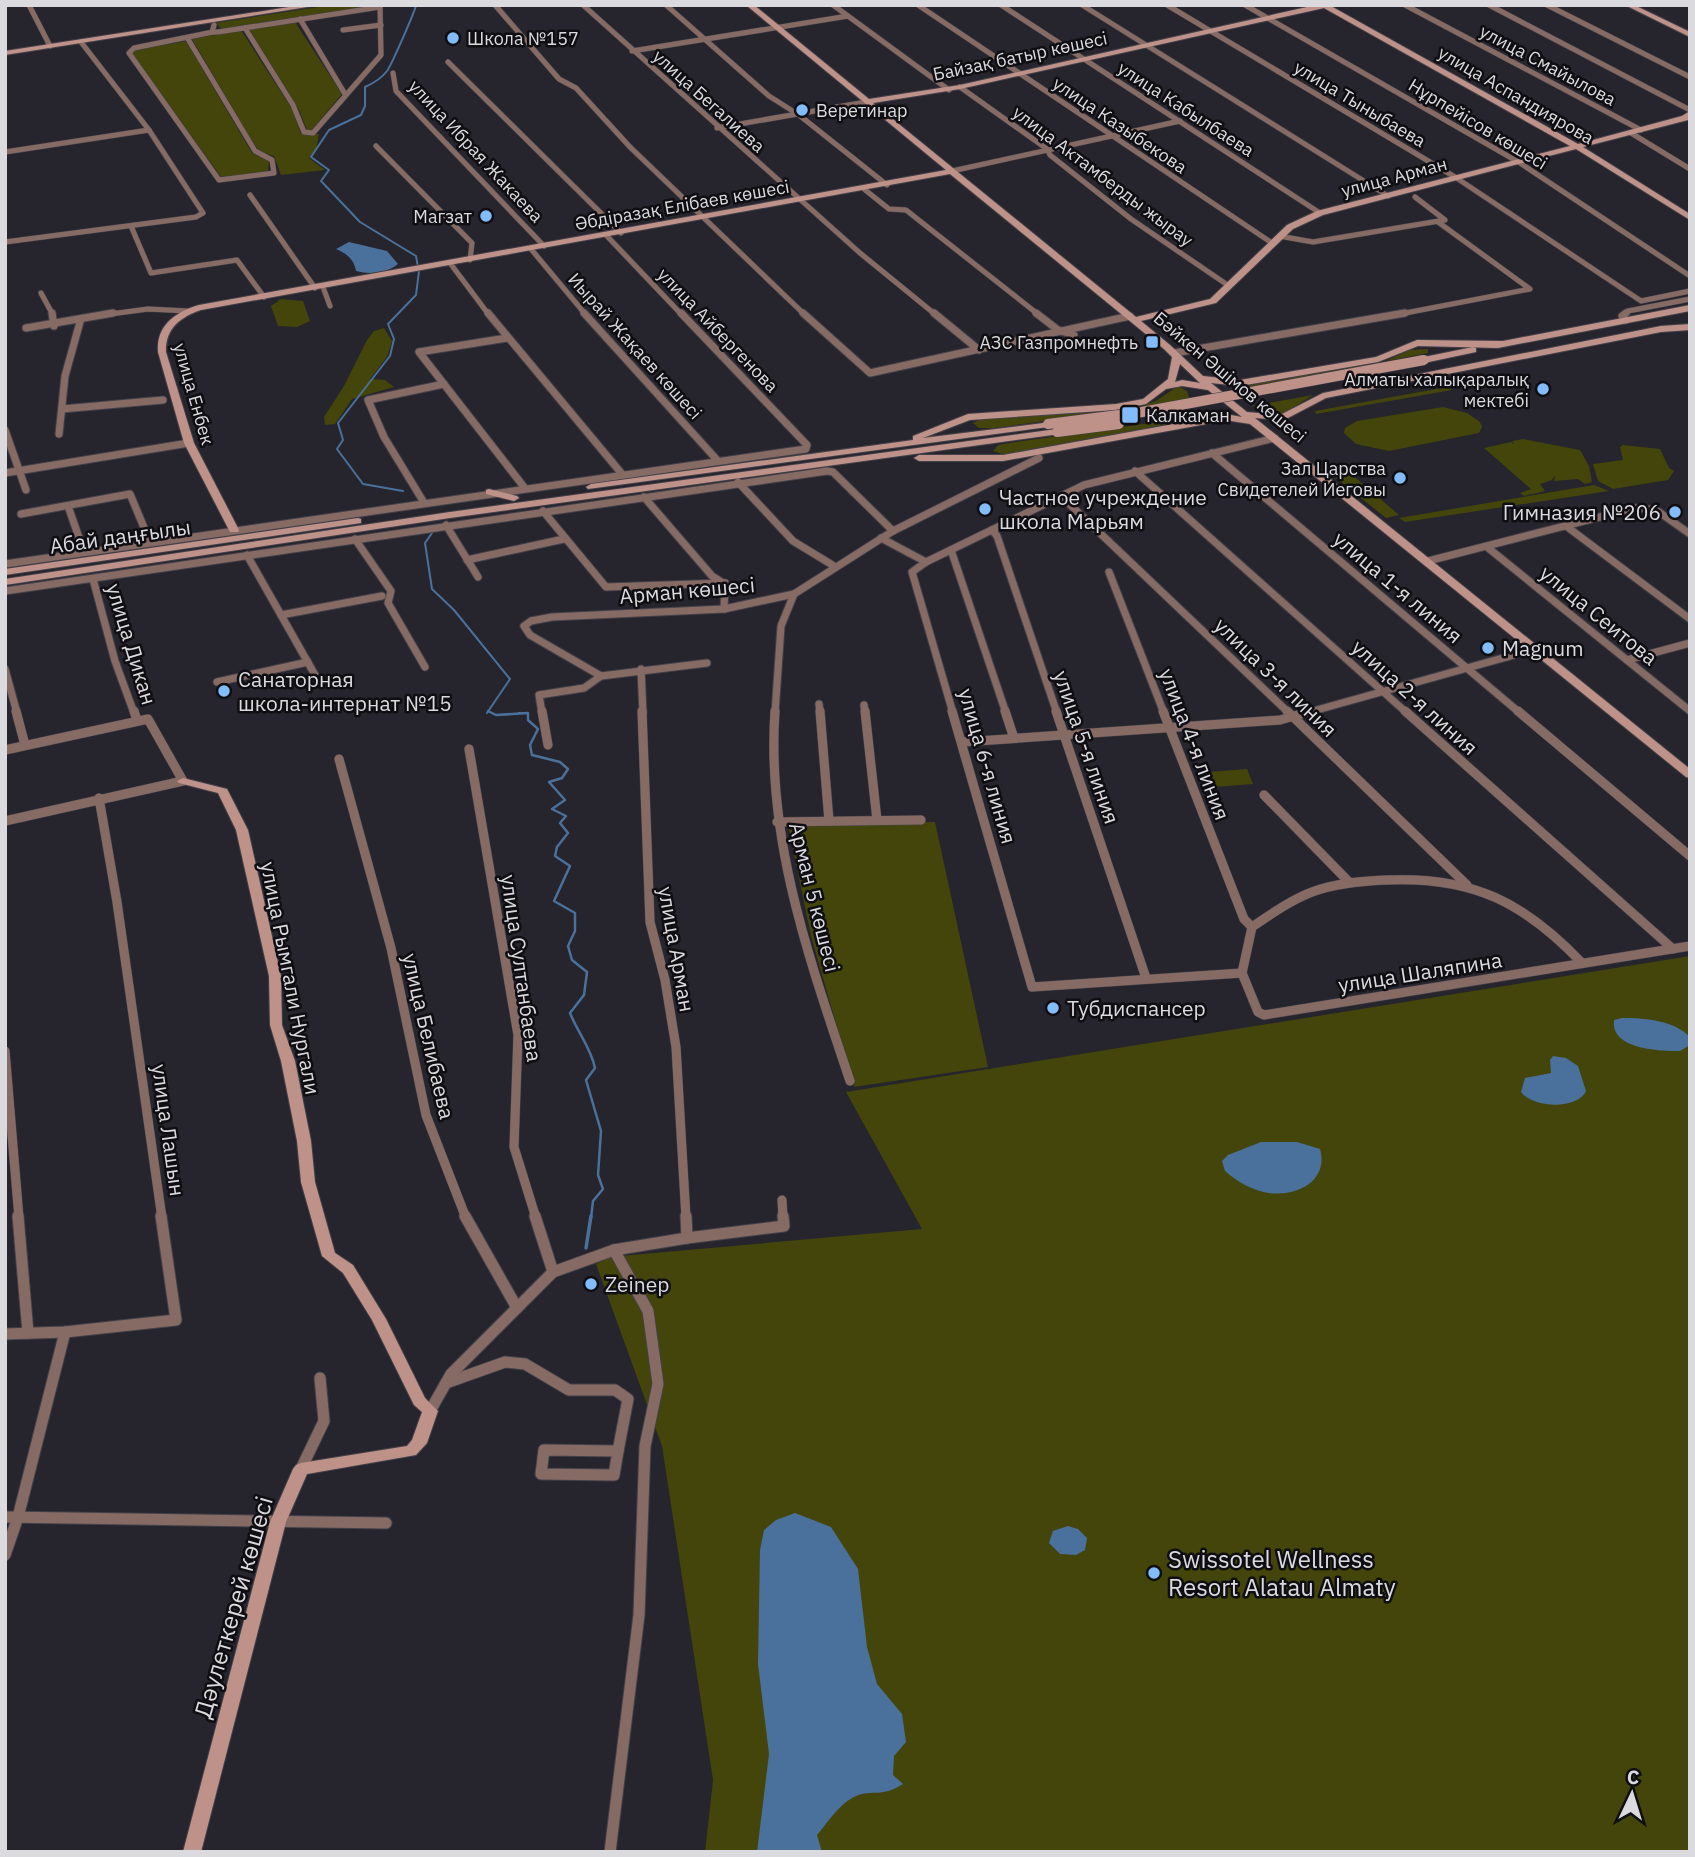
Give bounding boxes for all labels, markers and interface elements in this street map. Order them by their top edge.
street label: улица Смайылова [1476,19,1620,111]
street label: Байзақ батыр көшесі [931,26,1109,86]
place label: Школа №157 [467,27,579,50]
marker: Школа №157 [445,30,461,46]
street label: улица Аспандиярова [1434,41,1598,149]
street label: улица Бегалиева [648,45,770,158]
street label: улица Кабылбаева [1113,56,1259,162]
street label: улица Тыныбаева [1290,56,1430,153]
street label: улица Казыбекова [1049,72,1192,179]
street label: Нұрпейісов көшесі [1404,73,1552,175]
street label: улица Ибрая Жакаева [404,75,548,227]
place label: Веретинар [816,99,907,122]
street label: улица Актамберды жырау [1008,101,1198,251]
marker: Веретинар [794,102,810,118]
street label: улица Арман [1338,152,1450,202]
street label: Әбдіразақ Елібаев көшесі [573,175,791,235]
place label: Магзат [413,205,472,228]
marker: Магзат [478,208,494,224]
street label: улица Айбергенова [653,263,784,397]
street label: Иырай Жақаев көшесі [563,268,707,424]
street label: Бәйкен Әшімов көшесі [1149,306,1311,448]
place label: АЗС Газпромнефть [979,331,1138,354]
marker: АЗС Газпромнефть [1144,334,1160,350]
street label: улица Енбек [168,340,220,448]
place label: Алматы халықаралық мектебі [1344,368,1529,412]
marker: Алматы халықаралық мектебі [1535,381,1551,397]
place label: Калкаман [1146,404,1230,427]
marker: Калкаман [1120,405,1140,425]
place label: Зал Царства Свидетелей Иеговы [1218,457,1386,501]
marker: Зал Царства Свидетелей Иеговы [1392,470,1408,486]
place label: Частное учреждение школа Марьям [999,483,1207,535]
place label: Гимназия №206 [1503,498,1661,526]
marker: Частное учреждение школа Марьям [977,501,993,517]
marker: Гимназия №206 [1667,504,1683,520]
street label: Абай даңғылы [48,512,192,560]
street label: улица 1-я линия [1328,525,1468,649]
street label: улица Сеитова [1534,559,1664,671]
street label: Арман көшесі [618,570,756,610]
street label: улица Дикан [100,580,164,708]
street label: улица 3-я линия [1209,611,1343,743]
street label: улица 2-я линия [1346,633,1484,761]
place label: Magnum [1502,634,1584,662]
marker: Magnum [1480,640,1496,656]
street label: улица 4-я линия [1153,664,1237,824]
place label: Санаторная школа-интернат №15 [238,665,452,717]
street label: улица 5-я линия [1048,667,1126,827]
marker: Санаторная школа-интернат №15 [216,683,232,699]
street label: улица 6-я линия [952,685,1024,847]
street label: Арман 5 көшесі [783,819,847,975]
street label: улица Рымгали Нургали [255,859,327,1097]
street label: улица Султанбаева [495,873,549,1063]
street label: улица Арман [652,884,702,1014]
street label: улица Шаляпина [1336,945,1504,999]
street label: улица Белибаева [396,950,462,1122]
place label: Тубдиспансер [1067,994,1206,1022]
marker: Тубдиспансер [1045,1000,1061,1016]
street label: улица Лашын [146,1062,192,1198]
place label: Zeinep [605,1270,670,1298]
marker: Zeinep [583,1276,599,1292]
street label: Дәулеткерей көшесі [186,1492,280,1722]
place label: Swissotel Wellness Resort Alatau Almaty [1168,1543,1396,1603]
marker: Swissotel Wellness Resort Alatau Almaty [1146,1565,1162,1581]
north arrow [1597,1759,1667,1829]
text: С [1626,1765,1640,1789]

